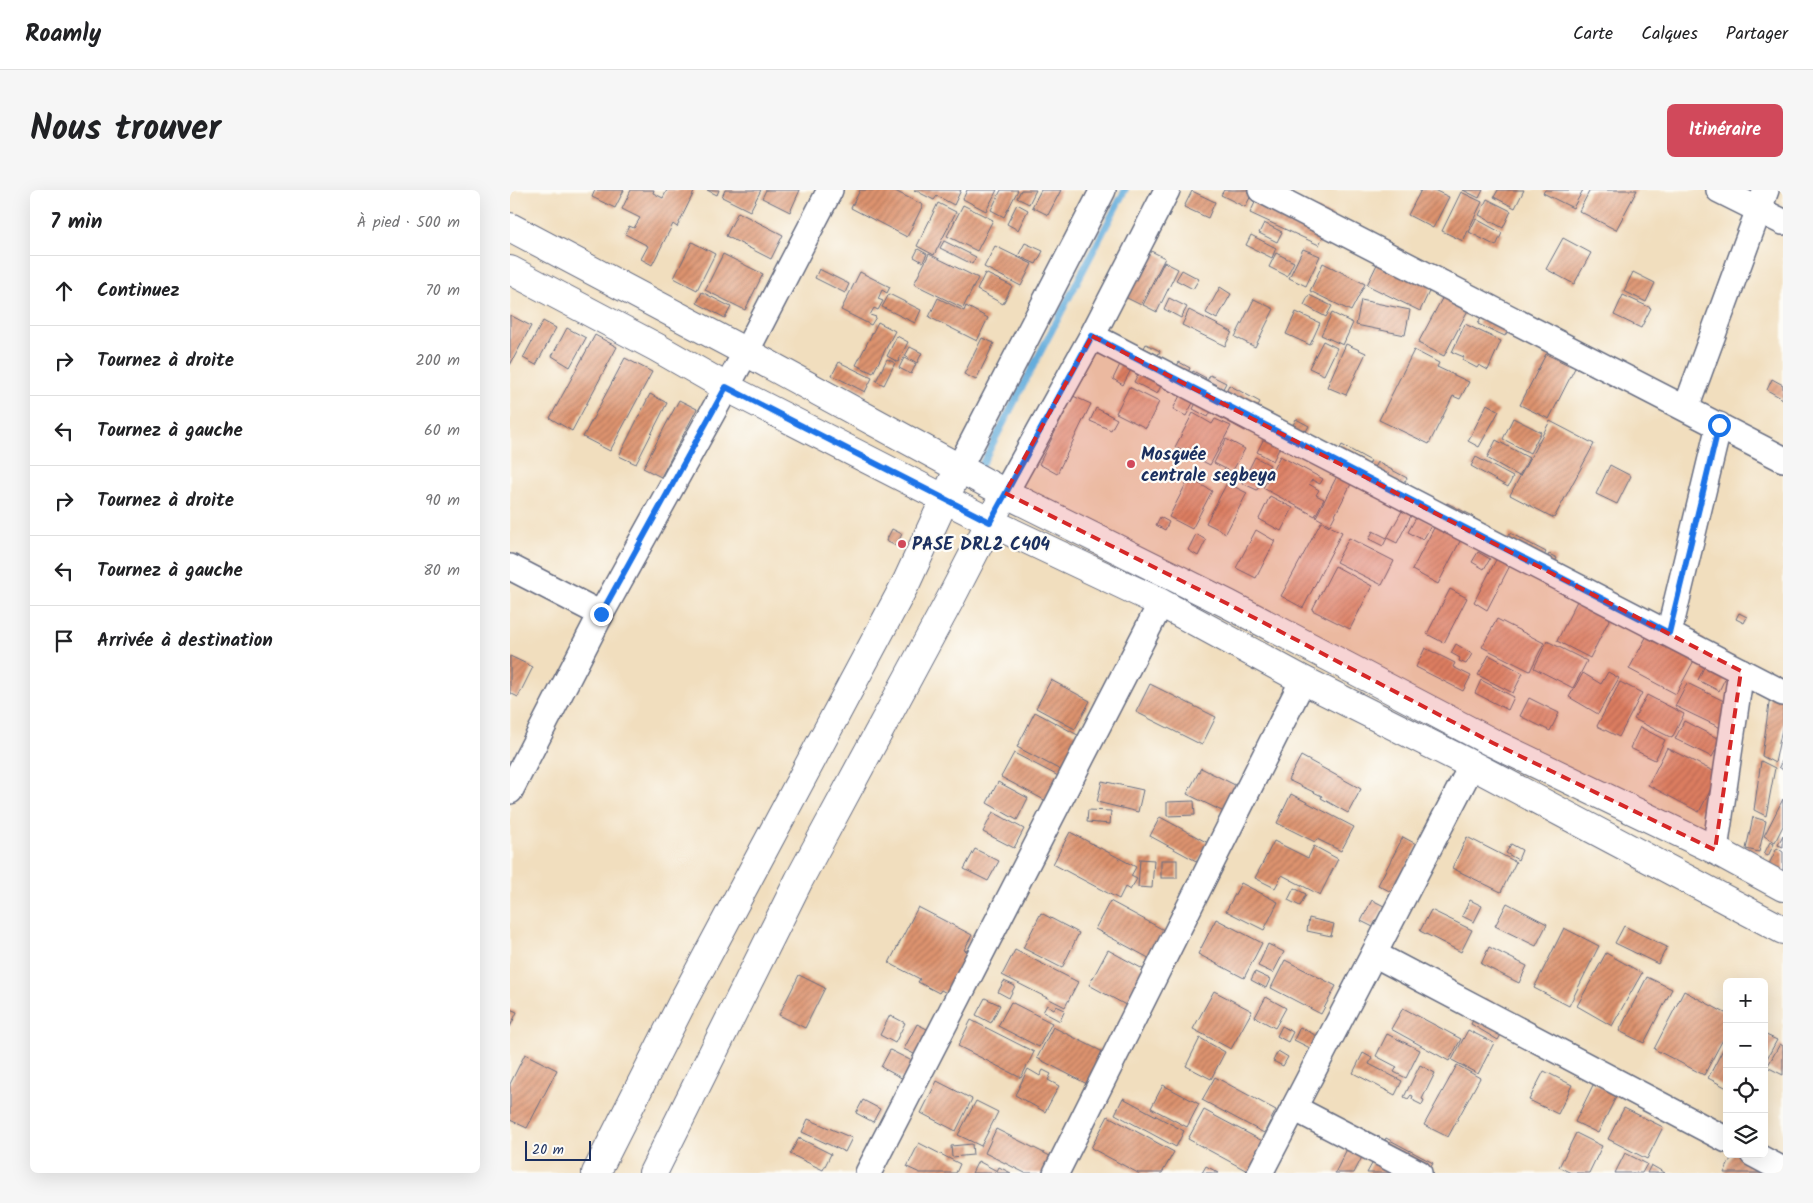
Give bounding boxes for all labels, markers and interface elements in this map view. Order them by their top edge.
text: Roamly [25,15,101,54]
text: Carte [1573,20,1613,49]
text: Calques [1641,20,1698,49]
text: Partager [1726,20,1788,49]
text: Nous trouver [30,102,221,158]
button: Itinéraire [1667,104,1783,157]
text: 7 min [50,206,102,239]
text: À pied · 500 m [357,210,460,235]
text: Continuez [97,276,180,306]
icon: ahead [50,277,78,305]
text: 70 m [425,278,460,303]
text: Tournez à droite [97,346,234,376]
icon: right [50,347,78,375]
text: 200 m [416,348,460,373]
route start [1708,414,1731,437]
text: Tournez à gauche [97,416,243,446]
icon: left [50,417,78,445]
text: 60 m [424,418,460,443]
place label: Mosquée centrale segbeya [1141,441,1276,491]
marker: Mosquée centrale segbeya [1125,458,1137,470]
text: Tournez à droite [97,486,234,516]
icon: right [50,487,78,515]
text: 90 m [425,488,460,513]
place label: PASE DRL2 C404 [912,531,1050,560]
marker: PASE DRL2 C404 [896,538,908,550]
text: Tournez à gauche [97,556,243,586]
icon: left [50,557,78,585]
text: 80 m [423,558,460,583]
route end [590,603,613,626]
text: Arrivée à destination [97,626,273,656]
icon: arrive [50,627,78,655]
map controls [1723,978,1768,1158]
button: + [1723,978,1768,1023]
button: − [1723,1023,1768,1068]
button: locate [1723,1068,1768,1113]
button: layers [1723,1113,1768,1158]
scale bar [525,1138,591,1161]
text: 20 m [532,1139,564,1161]

